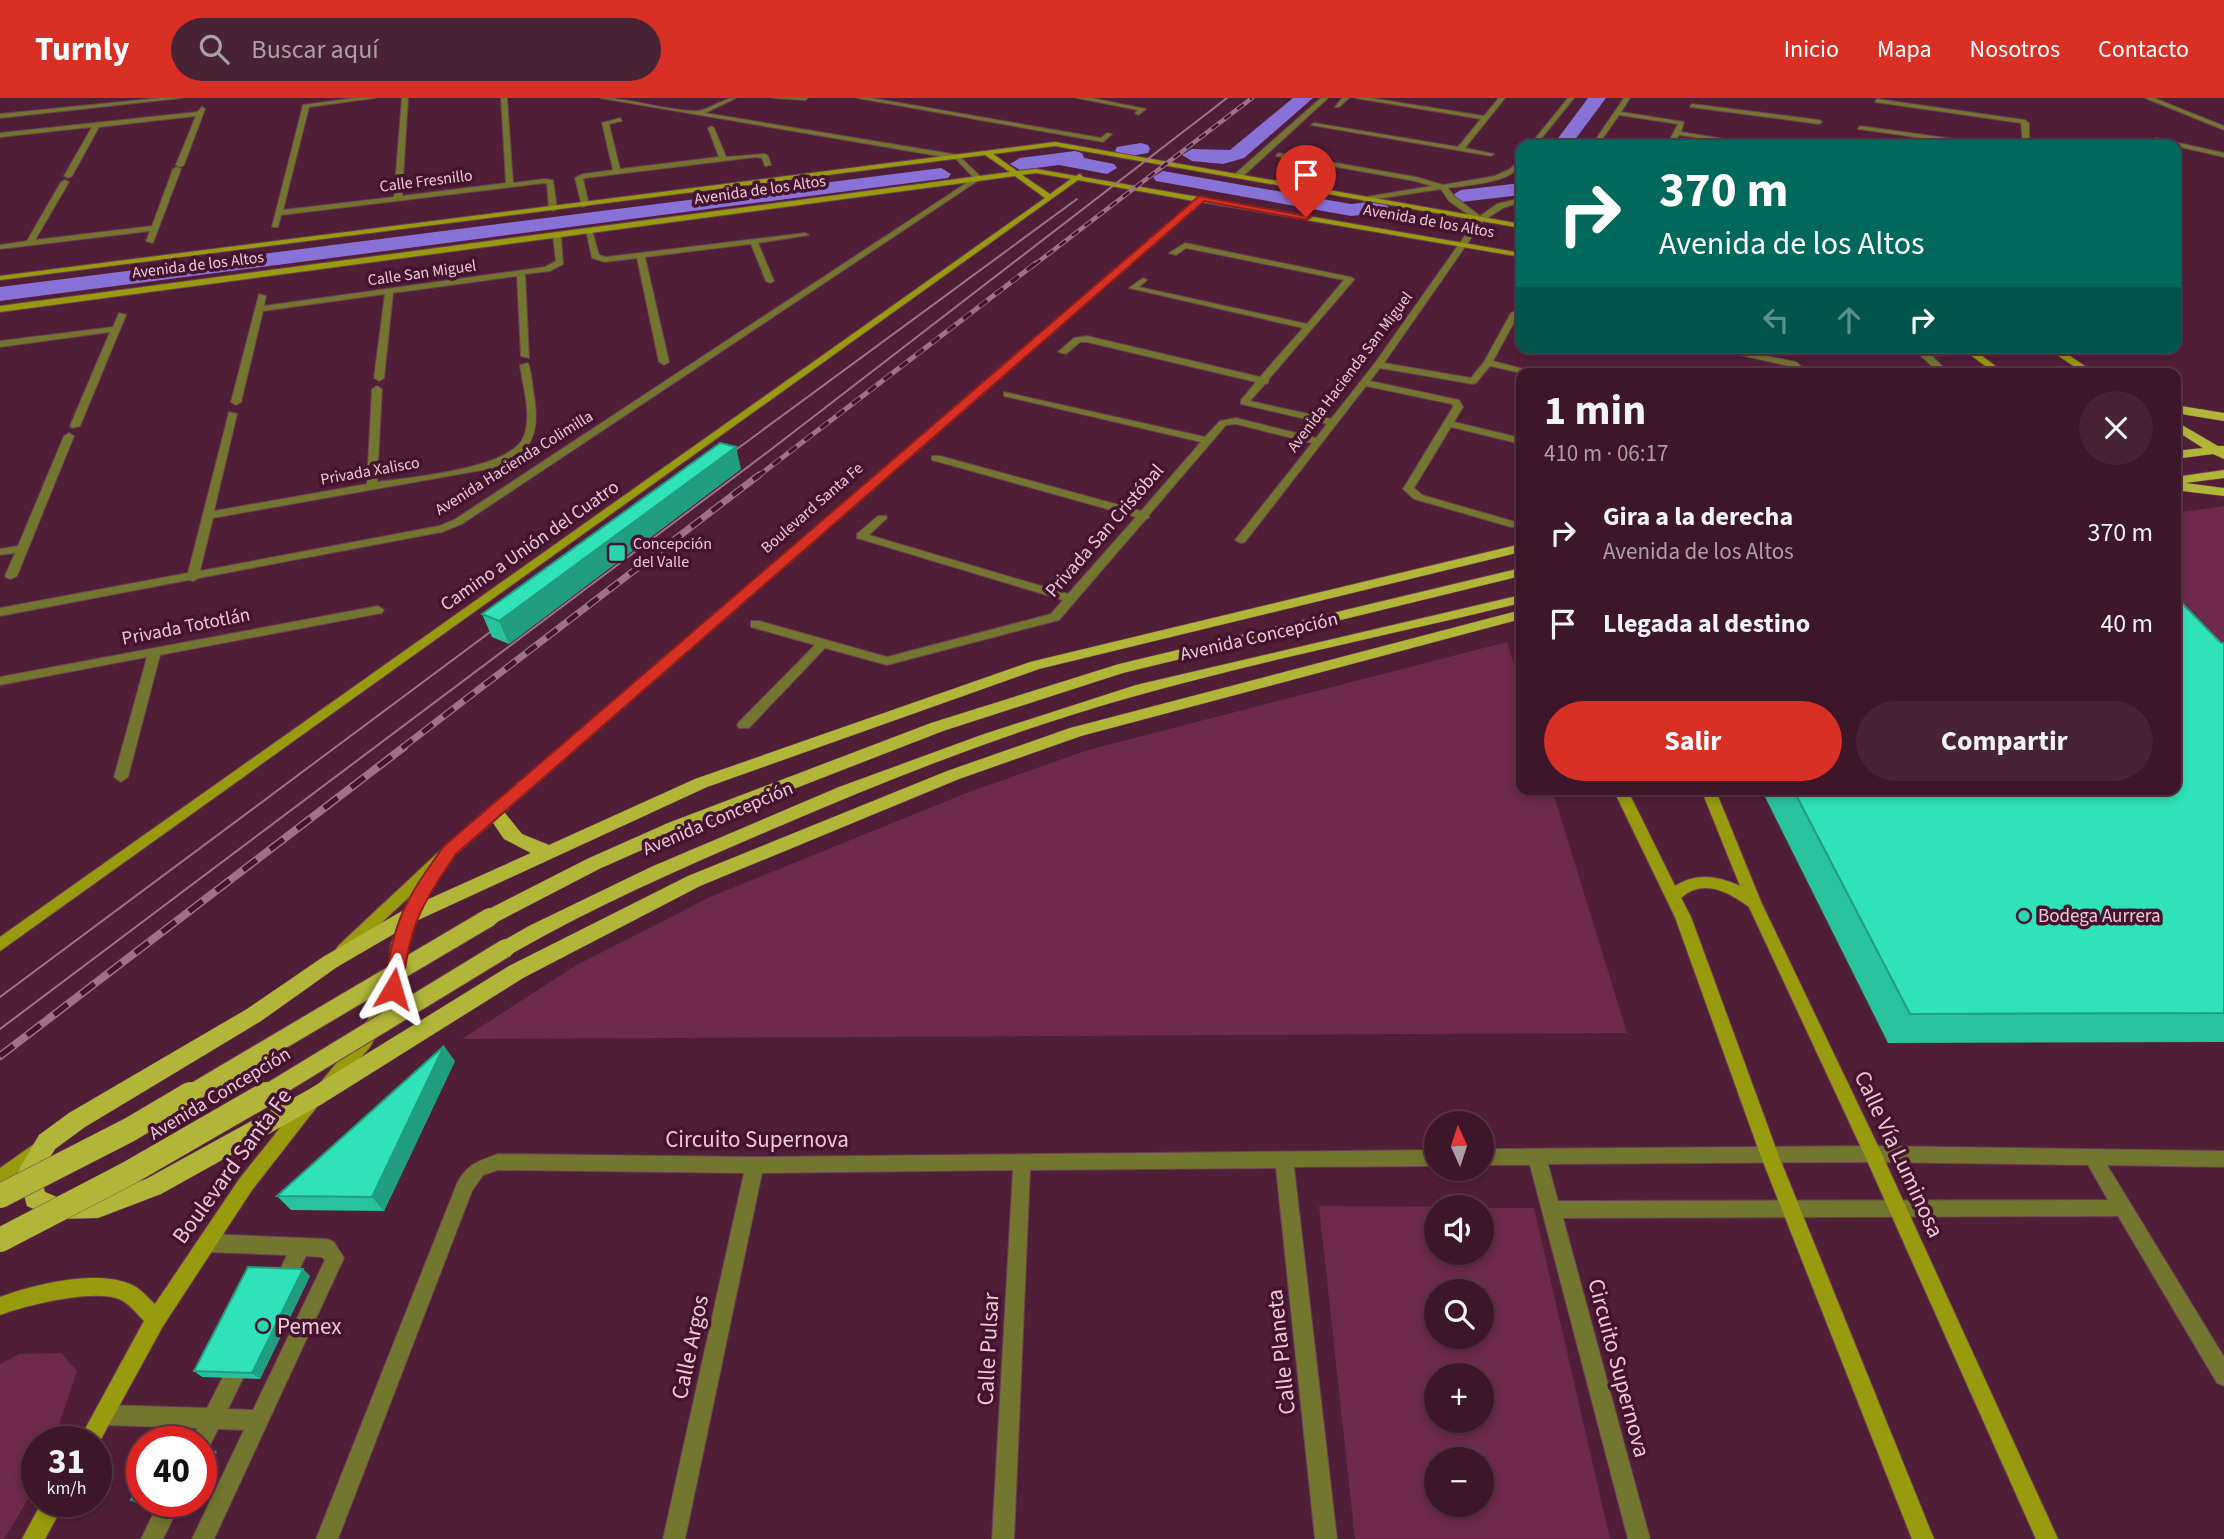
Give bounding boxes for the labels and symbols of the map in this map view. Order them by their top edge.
pin [1276,145,1336,217]
street label: Calle Fresnillo [378,164,474,198]
street label: Avenida de los Altos [693,170,828,210]
street label: Avenida de los Altos [1362,199,1497,243]
street label: Avenida de los Altos [131,246,265,284]
street label: Calle San Miguel [366,254,478,292]
street label: Avenida Hacienda San Miguel [1282,287,1418,457]
street label: Avenida Hacienda Colimilla [431,405,597,521]
street label: Privada Xalisco [319,451,421,491]
street label: Boulevard Santa Fe [756,457,868,559]
street label: Privada San Cristóbal [1039,458,1171,604]
street label: Camino a Unión del Cuatro [435,474,625,618]
place label: Concepción del Valle [633,533,712,573]
marker: Concepción del Valle [607,543,627,563]
street label: Privada Tototlán [119,601,253,653]
street label: Avenida Concepción [1177,606,1341,668]
street label: Avenida Concepción [639,775,797,863]
place label: Bodega Aurrera [2038,903,2161,930]
marker: Bodega Aurrera [2016,908,2032,924]
position arrow [356,952,430,1026]
street label: Avenida Concepción [144,1041,296,1147]
street label: Calle Vía Luminosa [1846,1065,1952,1243]
street label: Boulevard Santa Fe [164,1081,300,1251]
north arrow [1424,1111,1494,1181]
street label: Circuito Supernova [665,1123,849,1156]
street label: Circuito Supernova [1579,1275,1659,1461]
street label: Calle Planeta [1258,1288,1304,1416]
street label: Calle Pulsar [969,1291,1007,1406]
street label: Calle Argos [663,1292,717,1402]
place label: Pemex [277,1310,341,1343]
marker: Pemex [255,1318,271,1334]
speed limit sign: 40 [126,1426,217,1517]

